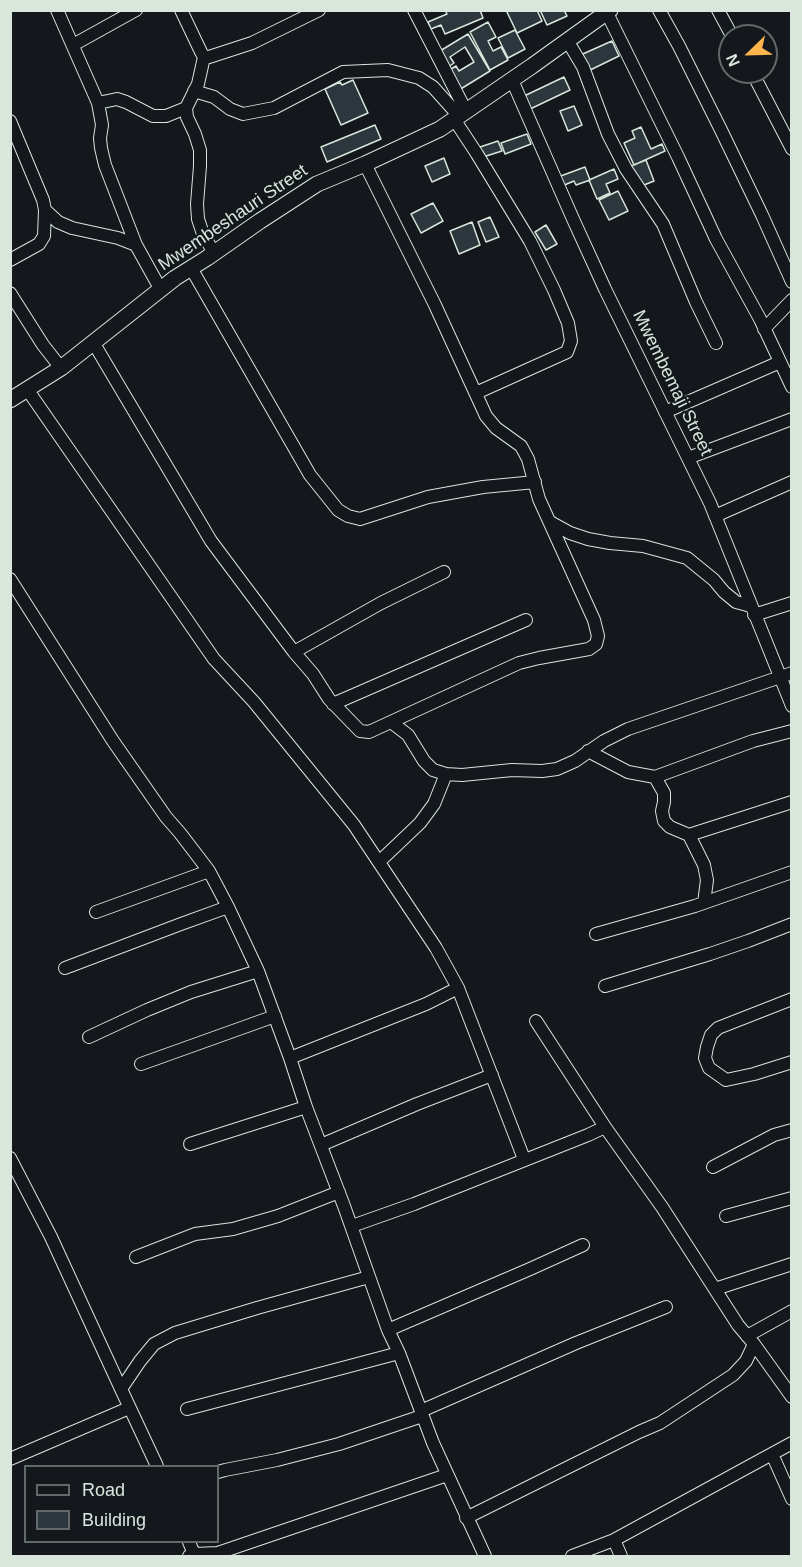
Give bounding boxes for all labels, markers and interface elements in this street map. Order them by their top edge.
north arrow [718,24,778,84]
text: N [723,52,743,69]
street label: Mwembeshauri Street [154,160,312,276]
street label: Mwembemaji Street [627,307,717,459]
legend [24,1465,219,1543]
text: Road [82,1480,125,1500]
text: Building [82,1510,146,1530]

